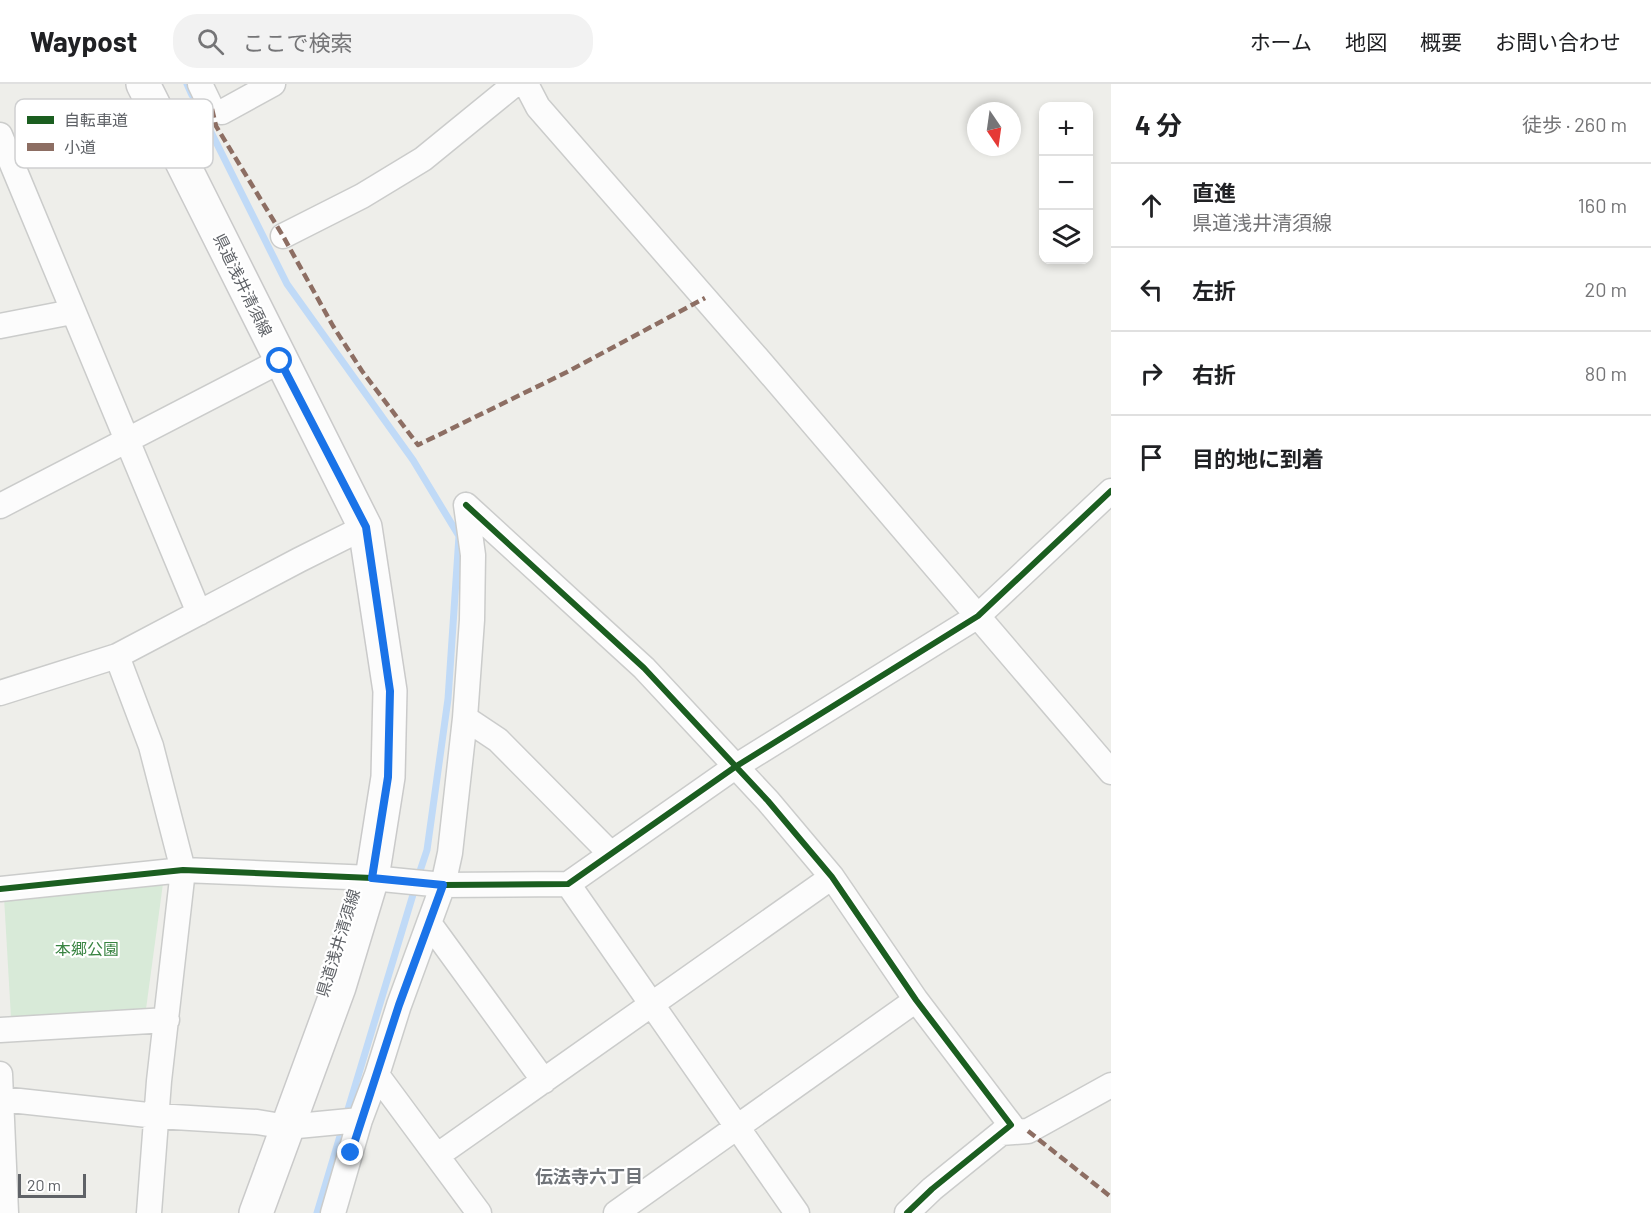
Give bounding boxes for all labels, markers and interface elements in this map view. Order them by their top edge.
search box [173,14,593,68]
text: Waypost [30,24,137,58]
icon: search [194,25,227,58]
text: ここで検索 [242,29,352,55]
text: ホーム [1250,29,1312,54]
text: 地図 [1345,29,1387,54]
text: 概要 [1420,29,1462,54]
text: お問い合わせ [1495,29,1621,54]
legend [15,99,213,168]
north arrow [967,102,1021,156]
map controls [1039,102,1093,264]
button: + [1039,102,1093,156]
text: 4 分 [1135,109,1182,140]
text: 自転車道 [64,110,128,129]
text: 徒歩 · 260 m [1522,112,1627,136]
text: 小道 [64,137,96,156]
button: − [1039,156,1093,210]
text: 直進 [1192,179,1236,205]
icon: ahead [1135,189,1168,222]
text: 160 m [1578,193,1627,217]
button: layers [1039,210,1093,264]
text: 県道浅井清須線 [1192,210,1332,234]
street label: 県道浅井清須線 [210,230,277,339]
icon: left [1135,273,1168,306]
text: 左折 [1192,277,1236,303]
text: 20 m [1584,277,1627,301]
route start [266,347,292,373]
icon: right [1135,357,1168,390]
text: 右折 [1192,361,1236,387]
text: 80 m [1585,361,1627,385]
icon: arrive [1135,441,1168,474]
text: 目的地に到着 [1192,445,1324,471]
street label: 県道浅井清須線 [312,887,363,999]
park label: 本郷公園 [55,939,119,958]
route end [337,1139,363,1165]
district label: 伝法寺六丁目 [535,1165,643,1187]
scale bar [18,1171,86,1198]
text: 20 m [27,1175,61,1194]

